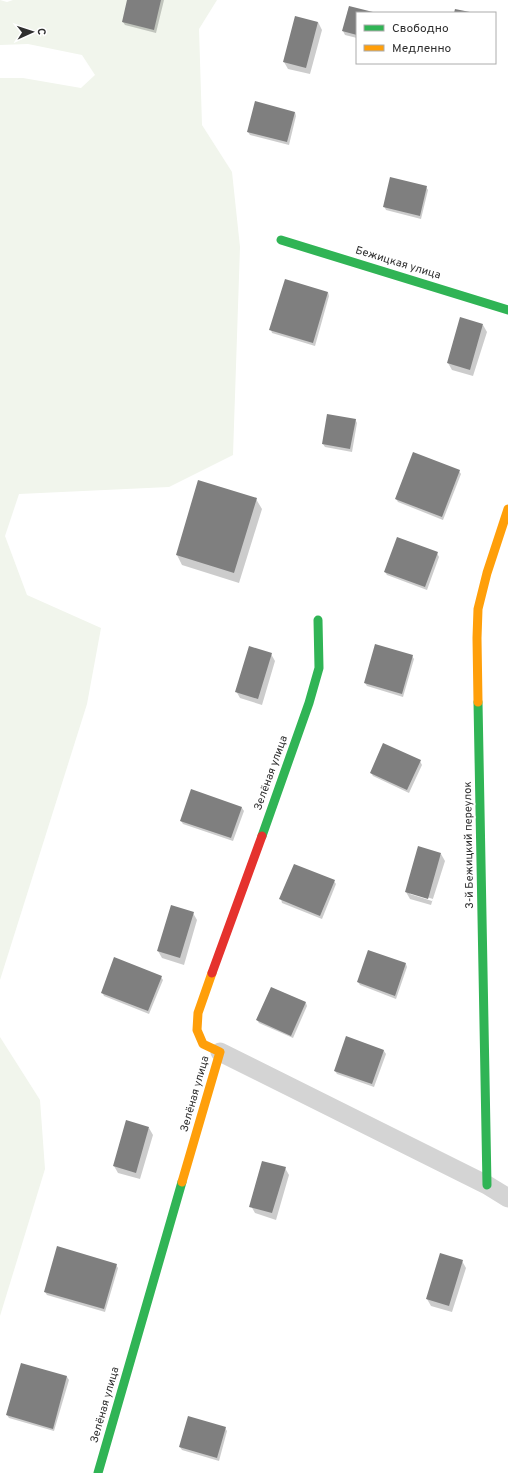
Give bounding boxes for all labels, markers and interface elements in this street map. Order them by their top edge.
north arrow [12,12,52,52]
legend [356,12,496,64]
text: Свободно [392,21,449,37]
text: С [34,28,48,35]
text: Медленно [392,41,452,57]
street label: Бежицкая улица [354,243,443,283]
street label: Зелёная улица [251,733,291,812]
street label: 3-й Бежицкий переулок [461,781,477,909]
street label: Зелёная улица [177,1054,213,1134]
street label: Зелёная улица [87,1365,123,1445]

